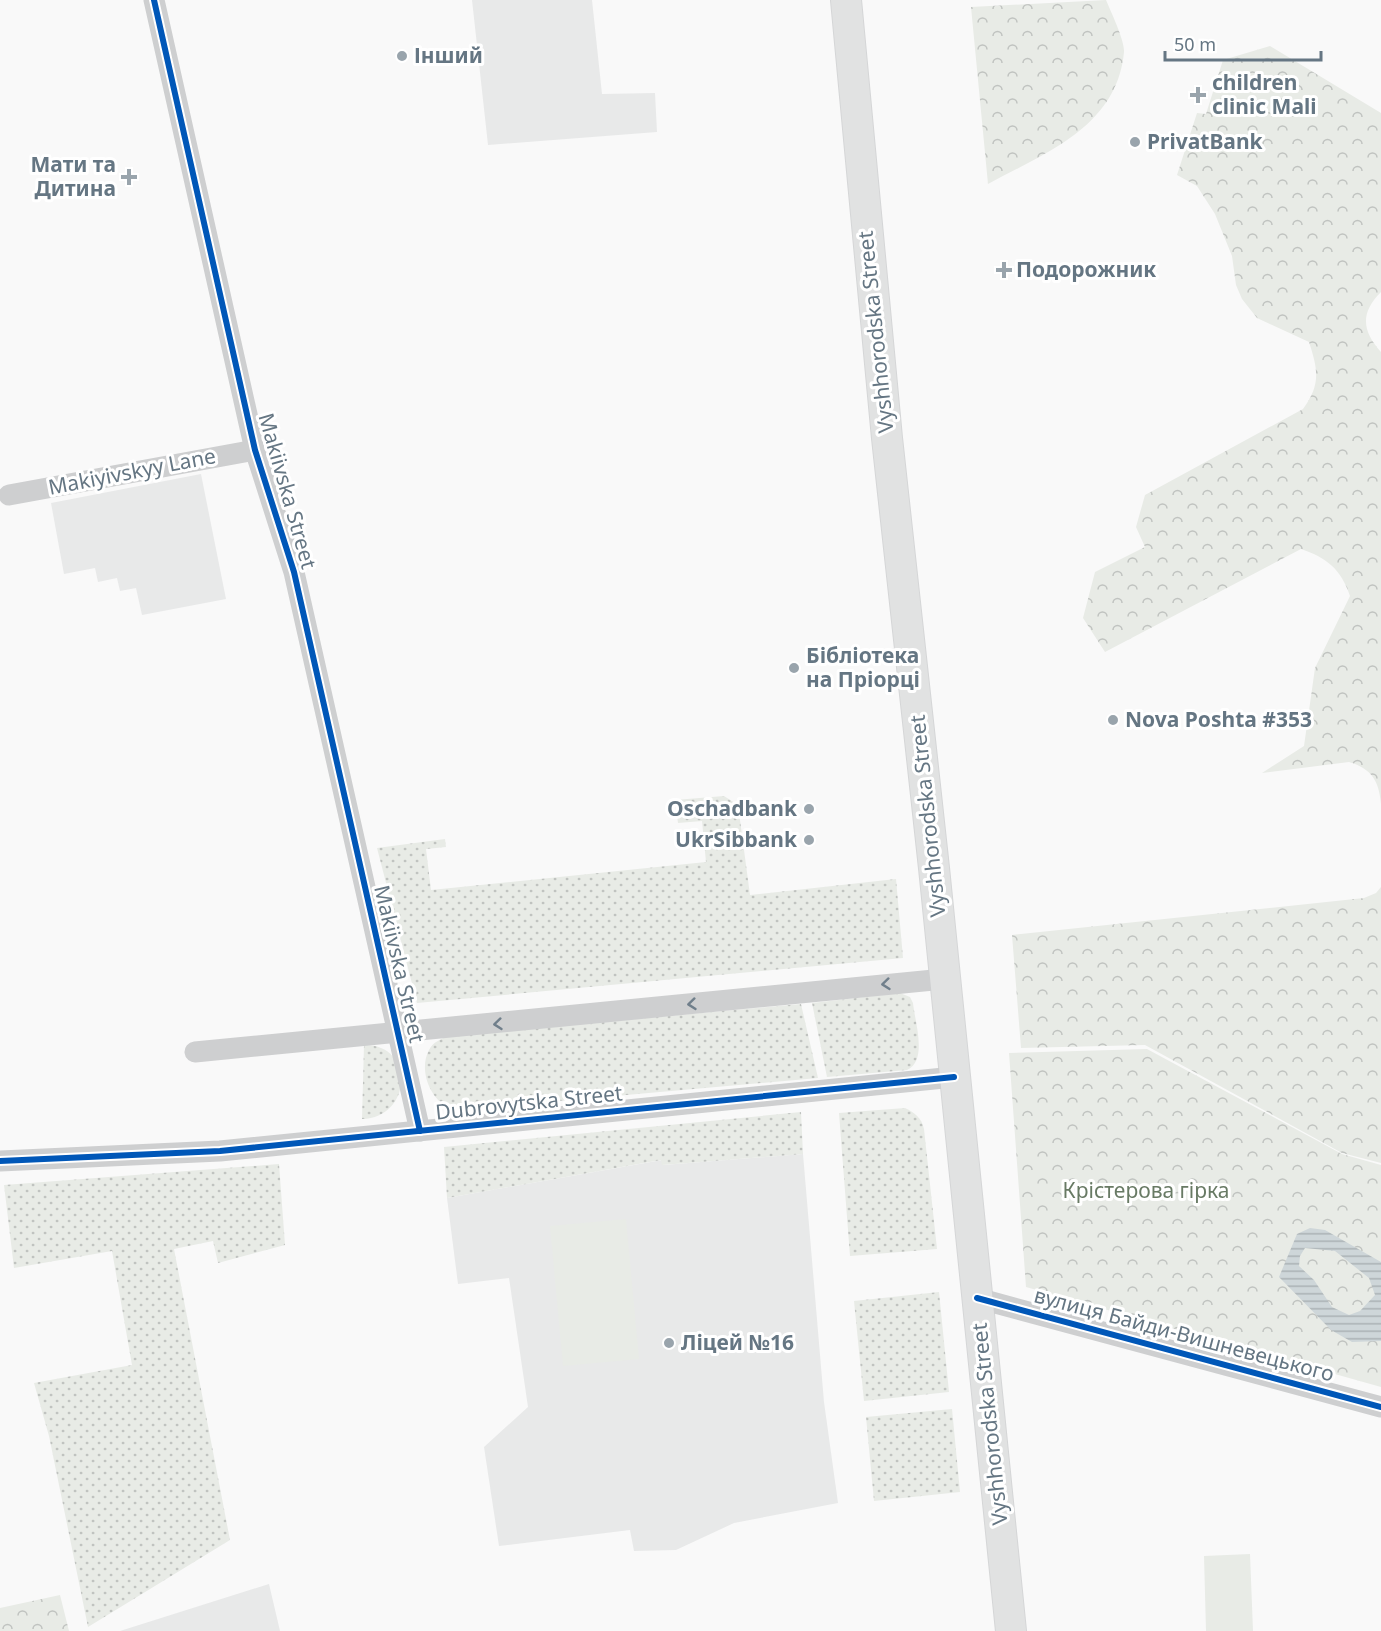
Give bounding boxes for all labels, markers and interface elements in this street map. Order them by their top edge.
scale bar [1165,24,1321,62]
text: 50 m [1174,32,1216,56]
place label: Інший [414,41,483,69]
marker: Інший [395,49,409,63]
place label: children clinic Mali [1212,68,1317,120]
marker: children clinic Mali [1189,86,1207,104]
place label: PrivatBank [1147,127,1264,155]
marker: PrivatBank [1128,135,1142,149]
place label: Мати та Дитина [31,150,116,202]
marker: Мати та Дитина [120,168,138,186]
street label: Vyshhorodska Street [850,229,900,435]
place label: Подорожник [1016,255,1156,283]
marker: Подорожник [997,263,1011,277]
street label: Makiivska Street [252,410,324,572]
street label: Makiyivskyy Lane [46,441,218,501]
place label: Бібліотека на Пріорці [806,641,920,693]
marker: Бібліотека на Пріорці [787,661,801,675]
place label: Nova Poshta #353 [1125,705,1312,733]
street label: Vyshhorodska Street [902,713,952,919]
marker: Nova Poshta #353 [1106,713,1120,727]
place label: Oschadbank [667,794,798,822]
marker: Oschadbank [802,802,816,816]
place label: UkrSibbank [675,825,798,853]
marker: UkrSibbank [802,833,816,847]
street label: Makiivska Street [368,882,432,1046]
one-way arrow [881,977,890,990]
one-way arrow [687,997,696,1010]
one-way arrow [493,1017,502,1030]
street label: Dubrovytska Street [434,1078,624,1126]
park label: Крістерова гірка [1063,1176,1229,1204]
street label: вулиця Байди-Вишневецького [1031,1280,1337,1388]
street label: Vyshhorodska Street [964,1321,1014,1527]
place label: Ліцей №16 [681,1328,794,1356]
marker: Ліцей №16 [662,1336,676,1350]

